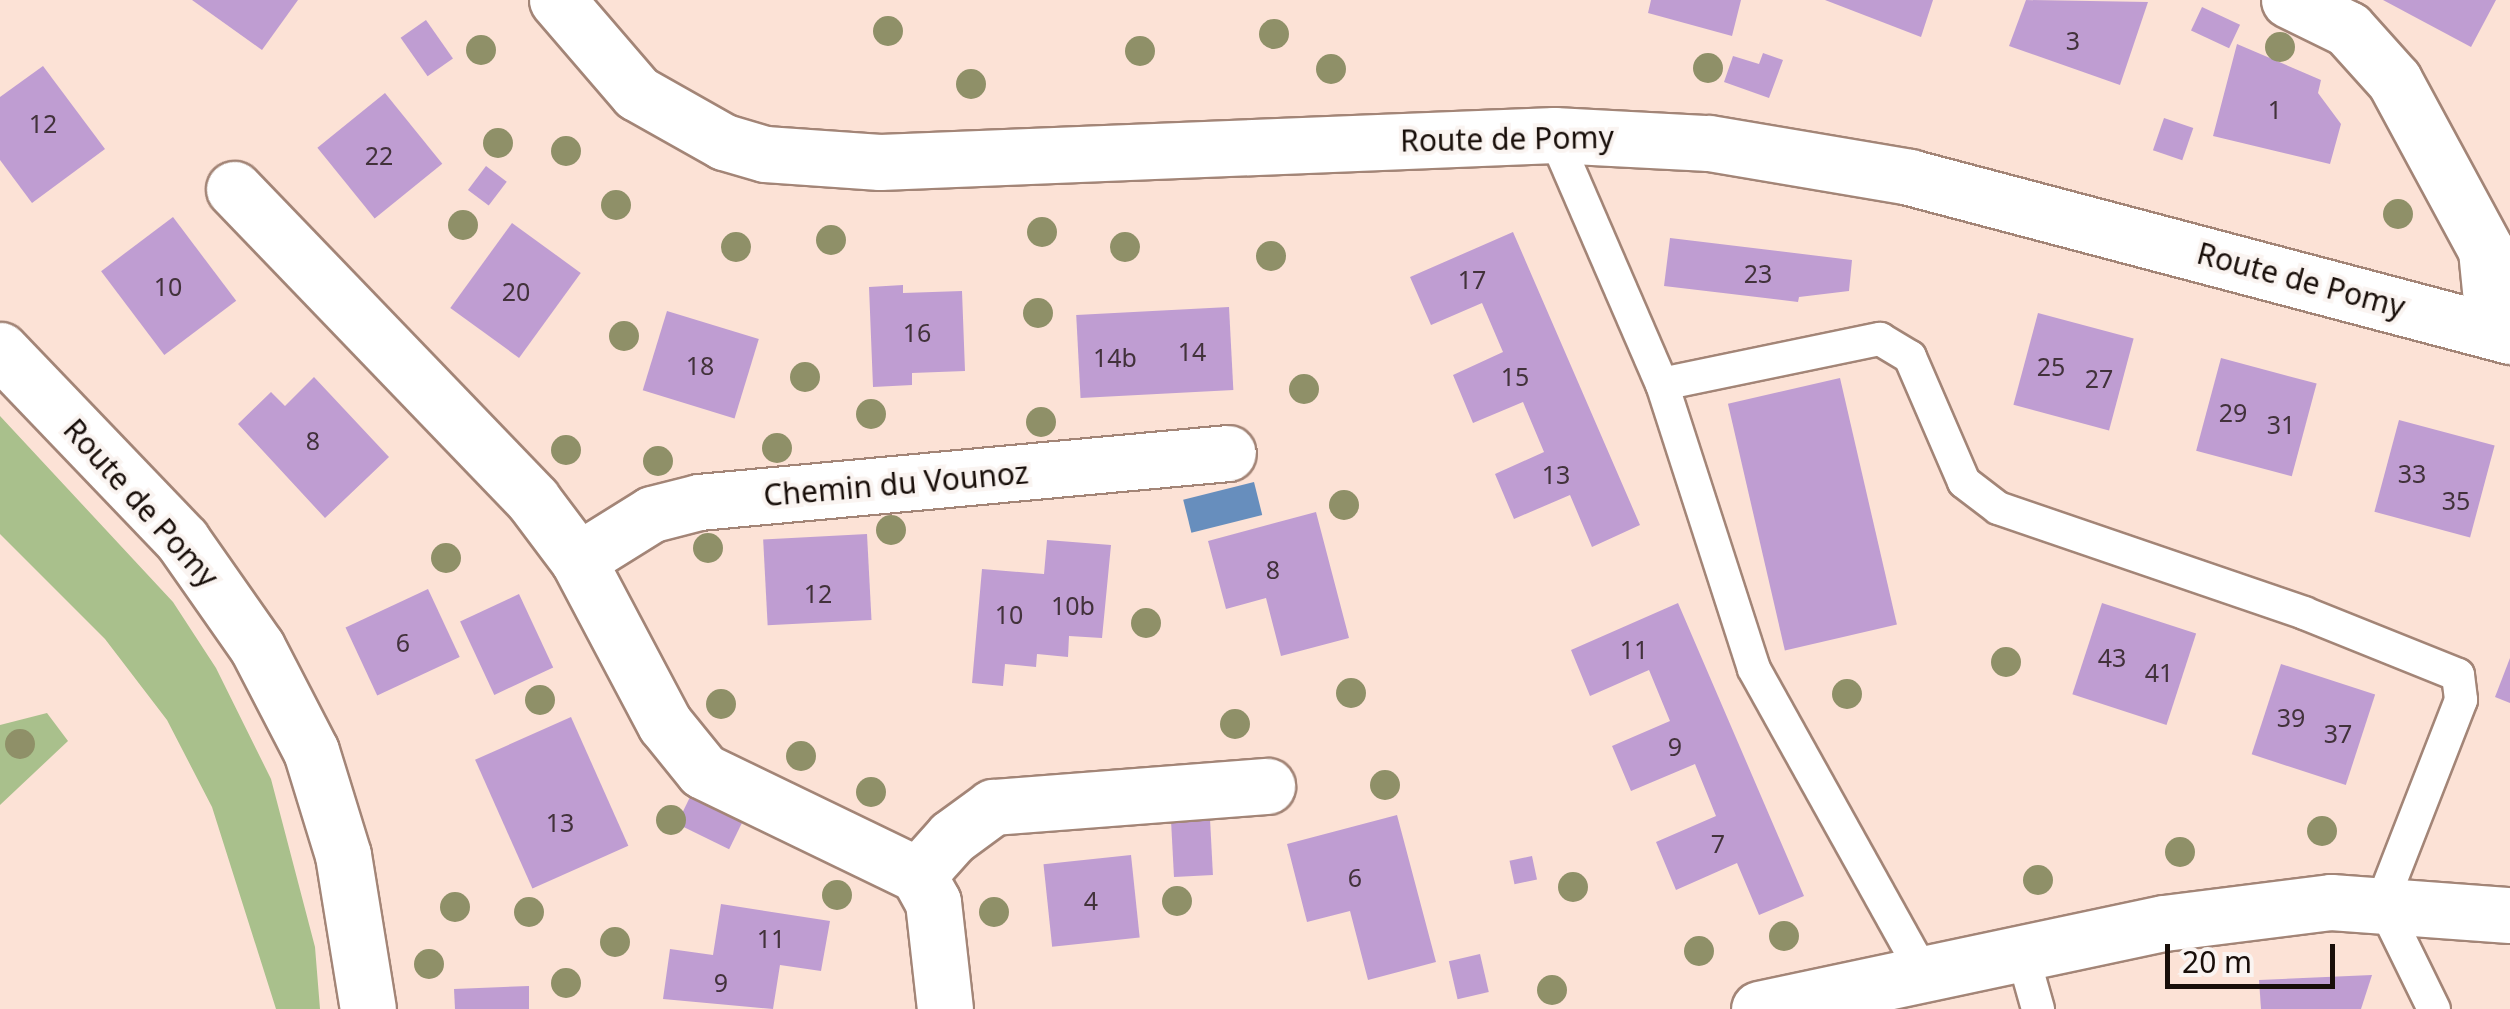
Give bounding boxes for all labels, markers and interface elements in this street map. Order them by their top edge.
house number: 3 [2066,25,2080,55]
house number: 1 [2268,94,2282,124]
house number: 12 [29,108,57,138]
street label: Route de Pomy [1400,119,1614,159]
house number: 22 [365,140,393,170]
street label: Route de Pomy [2193,235,2409,325]
house number: 23 [1744,258,1772,288]
house number: 17 [1458,264,1486,294]
house number: 10 [154,271,182,301]
house number: 20 [502,276,530,306]
house number: 16 [903,317,931,347]
house number: 14 [1178,336,1206,366]
house number: 14b [1093,342,1137,372]
house number: 18 [686,350,714,380]
house number: 25 [2037,351,2065,381]
house number: 15 [1501,361,1529,391]
house number: 27 [2085,363,2113,393]
house number: 29 [2219,397,2247,427]
house number: 31 [2267,409,2295,439]
street label: Route de Pomy [56,412,226,594]
house number: 8 [306,425,320,455]
street label: Chemin du Vounoz [762,454,1030,514]
house number: 33 [2398,458,2426,488]
house number: 13 [1542,459,1570,489]
house number: 35 [2442,485,2470,515]
house number: 8 [1266,554,1280,584]
house number: 12 [804,578,832,608]
house number: 10b [1051,590,1095,620]
house number: 10 [995,599,1023,629]
house number: 6 [396,627,410,657]
house number: 11 [1620,634,1648,664]
house number: 43 [2098,642,2126,672]
house number: 41 [2145,657,2173,687]
house number: 39 [2277,702,2305,732]
house number: 37 [2324,718,2352,748]
house number: 9 [1668,731,1682,761]
house number: 13 [546,807,574,837]
house number: 7 [1711,828,1725,858]
house number: 6 [1348,862,1362,892]
house number: 4 [1084,885,1098,915]
house number: 11 [757,923,785,953]
scale bar [2170,924,2340,986]
text: 20 m [2182,941,2252,982]
house number: 9 [714,967,728,997]

